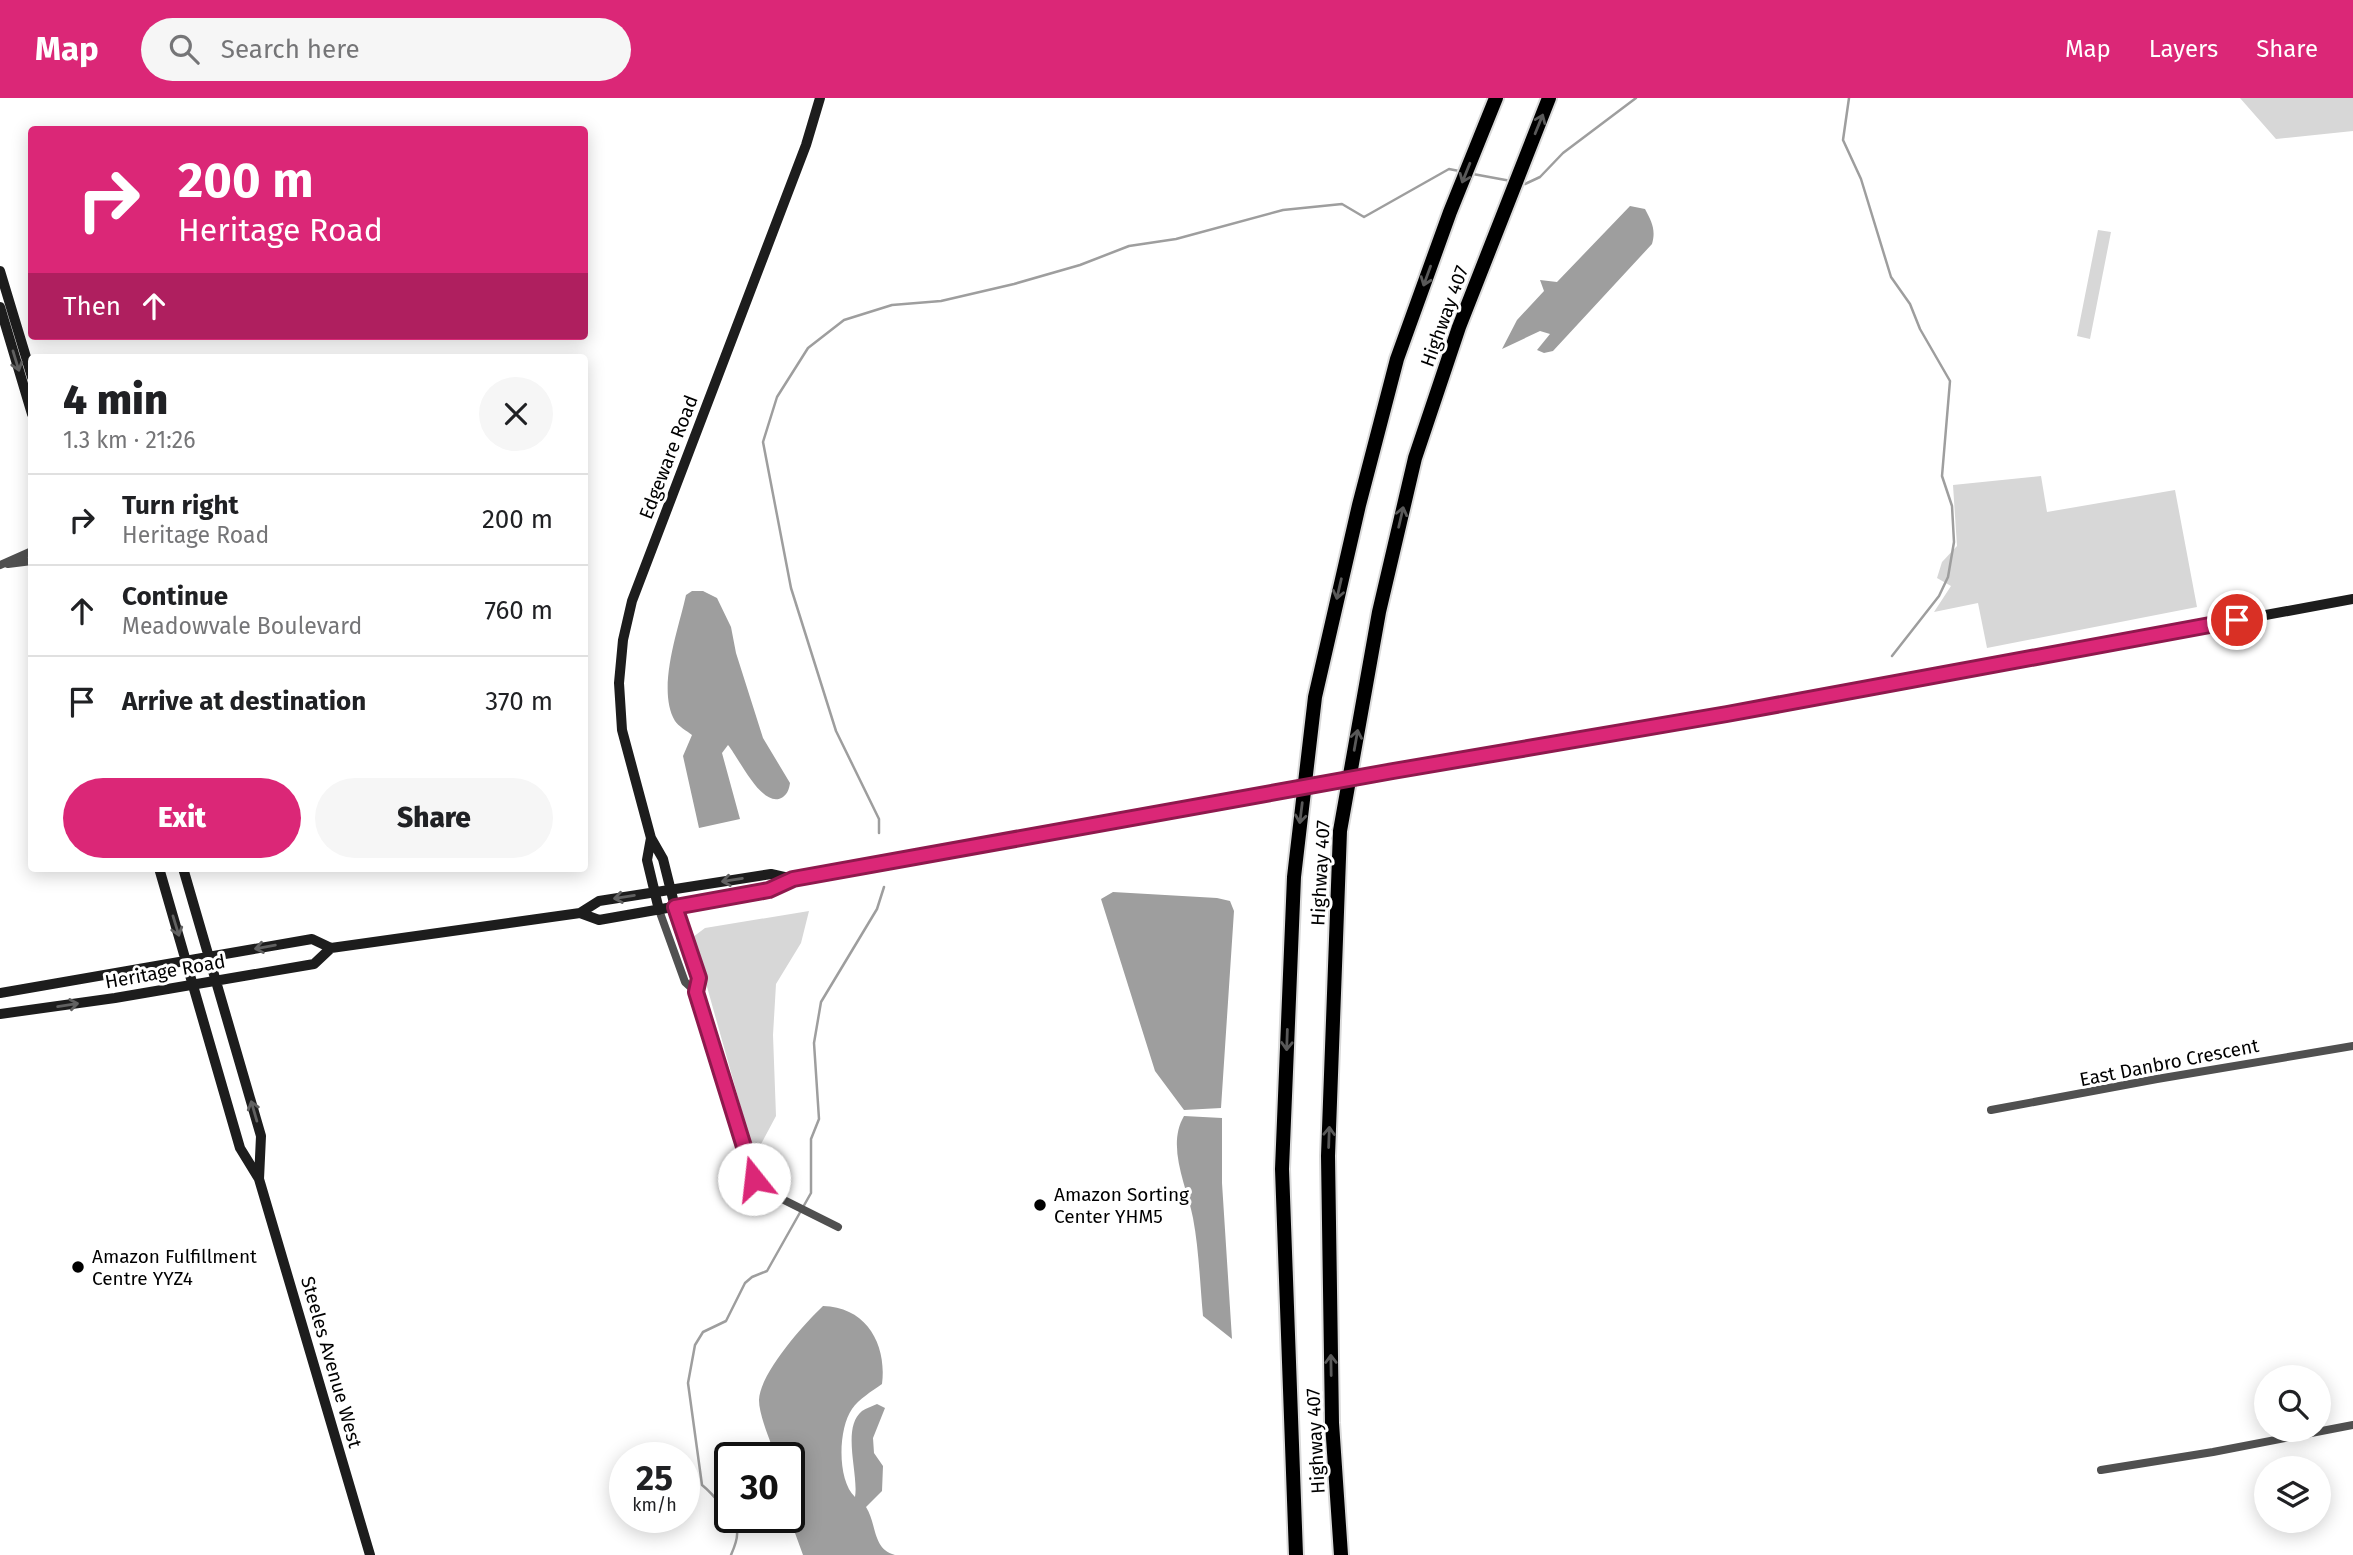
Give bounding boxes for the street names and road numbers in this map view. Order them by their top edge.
street label: Highway 407 [1416,262,1473,370]
street label: Edgeware Road [634,392,703,522]
street label: Highway 407 [1306,820,1335,927]
street label: Heritage Road [103,950,227,993]
street label: East Danbro Crescent [2078,1034,2261,1091]
street label: Steeles Avenue West [296,1274,367,1451]
street label: Highway 407 [1301,1387,1330,1494]

